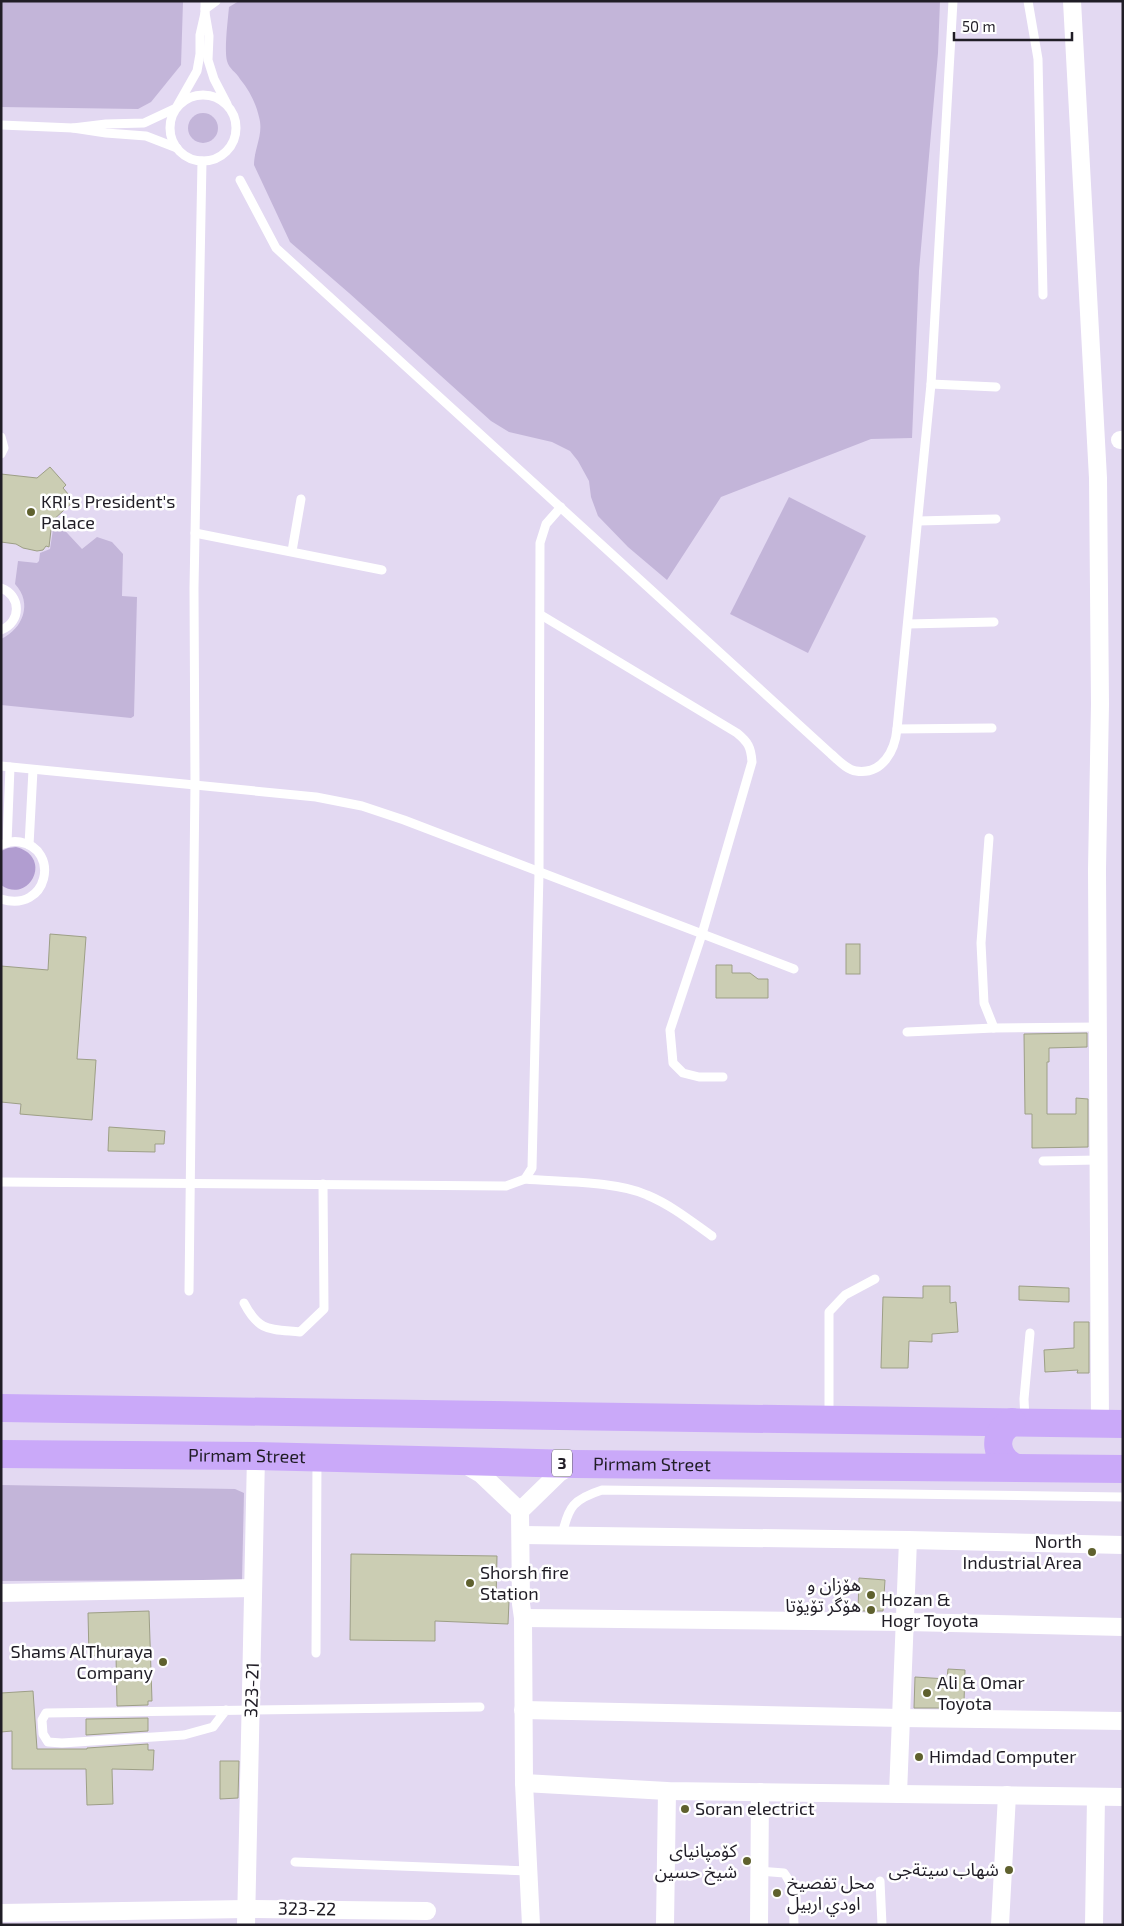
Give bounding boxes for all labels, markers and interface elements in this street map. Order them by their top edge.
scale bar [954,10,1072,42]
text: 50 m [962,17,996,35]
place label: KRI's President's Palace [41,490,175,533]
marker: KRI's President's Palace [25,506,37,518]
street label: Pirmam Street [188,1443,306,1467]
road number: 3 [552,1450,572,1476]
street label: Pirmam Street [593,1452,711,1475]
place label: North Industrial Area [962,1530,1082,1573]
marker: North Industrial Area [1086,1546,1098,1558]
place label: Shorsh fire Station [480,1561,569,1604]
place label: هۆزان و هۆگر تۆیۆتا [785,1573,861,1617]
marker: Shorsh fire Station [464,1577,476,1589]
place label: Hozan & Hogr Toyota [881,1588,979,1631]
marker: هۆزان و هۆگر تۆیۆتا [865,1589,877,1601]
marker: Hozan & Hogr Toyota [865,1604,877,1616]
place label: Shams AlThuraya Company [11,1640,153,1683]
marker: Shams AlThuraya Company [157,1656,169,1668]
street label: 323-21 [239,1662,263,1718]
place label: Ali & Omar Toyota [937,1671,1025,1714]
marker: Ali & Omar Toyota [921,1687,933,1699]
place label: Himdad Computer [929,1745,1076,1767]
marker: Himdad Computer [913,1751,925,1763]
place label: Soran electrict [695,1797,815,1819]
marker: Soran electrict [679,1803,691,1815]
place label: کۆمپانیای شیخ حسین [655,1839,738,1885]
marker: کۆمپانیای شیخ حسین [741,1855,753,1867]
place label: شهاب سيتةجى [888,1858,999,1881]
marker: شهاب سيتةجى [1003,1864,1015,1876]
place label: محل تفصيخ اودي اربيل [787,1871,875,1917]
marker: محل تفصيخ اودي اربيل [771,1887,783,1899]
street label: 323-22 [278,1896,336,1920]

